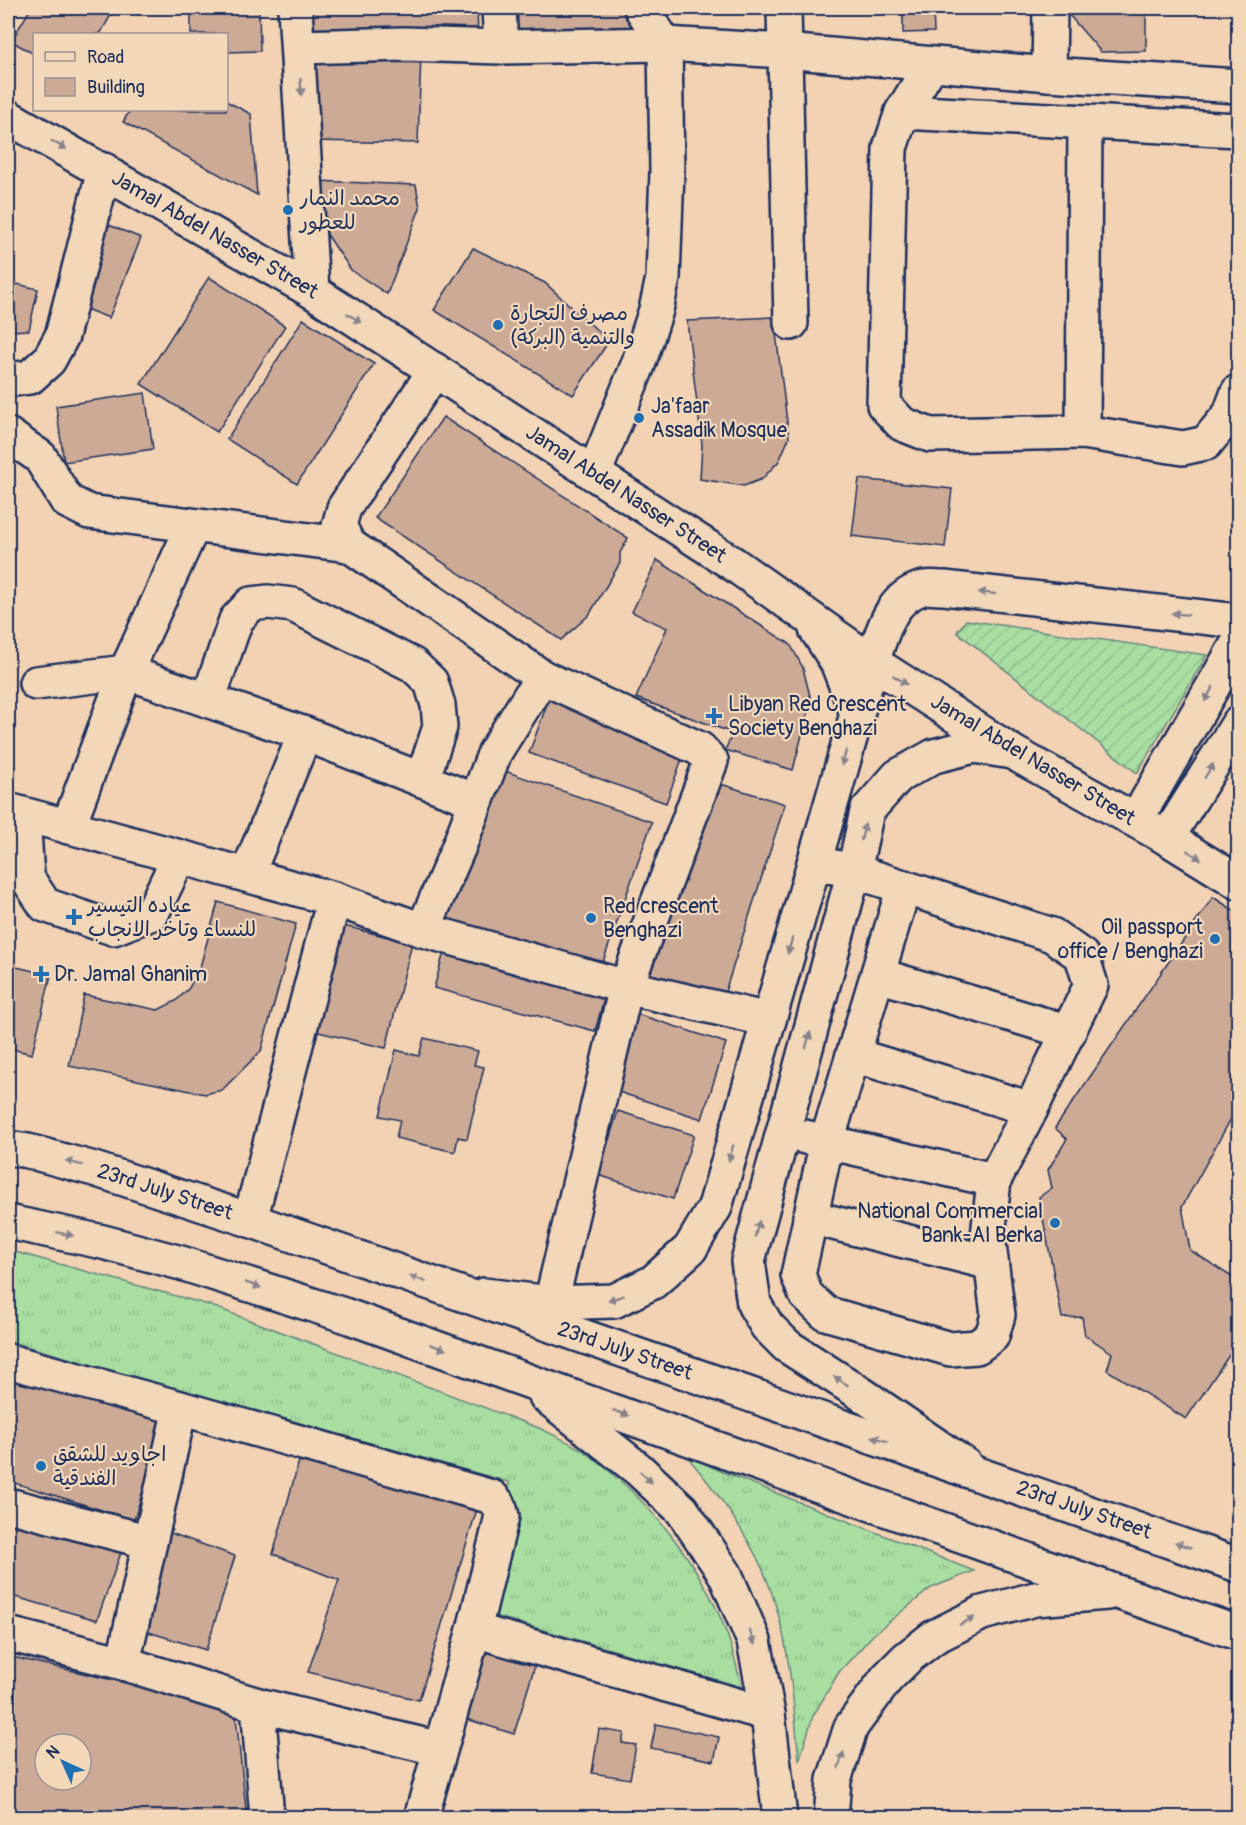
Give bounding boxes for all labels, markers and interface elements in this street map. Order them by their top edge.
legend [33,33,228,111]
text: Road [87,46,124,69]
text: Building [87,76,145,99]
one-way arrow [296,77,305,96]
one-way arrow [51,140,68,150]
street label: Jamal Abdel Nasser Street [107,165,324,306]
place label: محمد النمار للعطور [298,185,400,236]
marker: محمد النمار للعطور [281,203,295,217]
place label: مصرف التجارة والتنمية (البركة) [510,300,635,351]
one-way arrow [346,312,362,323]
marker: مصرف التجارة والتنمية (البركة) [491,318,505,332]
place label: Ja'faar Assadik Mosque [651,393,788,444]
marker: Ja'faar Assadik Mosque [632,411,646,425]
street label: Jamal Abdel Nasser Street [520,419,732,569]
one-way arrow [977,588,996,597]
one-way arrow [1171,610,1190,619]
one-way arrow [892,674,908,686]
one-way arrow [1204,686,1214,703]
street label: Jamal Abdel Nasser Street [926,688,1141,832]
place label: Libyan Red Crescent Society Benghazi [728,691,907,742]
marker: Libyan Red Crescent Society Benghazi [705,707,723,725]
one-way arrow [839,749,848,767]
one-way arrow [1204,763,1215,779]
one-way arrow [858,822,868,841]
one-way arrow [1186,849,1202,860]
place label: عياده التيسير للنساء وتاخر الانجاب [86,892,256,943]
place label: Red crescent Benghazi [603,893,719,944]
marker: عياده التيسير للنساء وتاخر الانجاب [65,908,83,926]
marker: Red crescent Benghazi [584,911,598,925]
place label: Oil passport office / Benghazi [1058,914,1204,965]
marker: Oil passport office / Benghazi [1208,932,1222,946]
one-way arrow [785,937,794,955]
place label: Dr. Jamal Ghanim [54,961,207,988]
marker: Dr. Jamal Ghanim [32,965,50,983]
one-way arrow [803,1031,813,1050]
one-way arrow [726,1144,735,1162]
street label: 23rd July Street [94,1157,237,1227]
one-way arrow [65,1158,83,1167]
place label: National Commercial Bank-Al Berka [857,1198,1043,1249]
marker: National Commercial Bank-Al Berka [1048,1216,1062,1230]
one-way arrow [753,1220,762,1238]
one-way arrow [56,1230,75,1239]
one-way arrow [409,1274,427,1284]
one-way arrow [244,1281,262,1291]
one-way arrow [607,1294,625,1303]
street label: 23rd July Street [554,1315,696,1387]
one-way arrow [429,1343,447,1353]
one-way arrow [833,1376,849,1387]
one-way arrow [612,1408,630,1418]
one-way arrow [871,1434,889,1443]
place label: اجاويد للشقق الفندقية [53,1441,166,1492]
marker: اجاويد للشقق الفندقية [34,1459,48,1473]
one-way arrow [639,1469,653,1483]
street label: 23rd July Street [1013,1474,1155,1546]
one-way arrow [1174,1540,1192,1550]
one-way arrow [959,1616,976,1625]
one-way arrow [747,1628,757,1646]
north arrow [33,1732,93,1792]
text: N [42,1741,64,1763]
one-way arrow [836,1751,846,1769]

